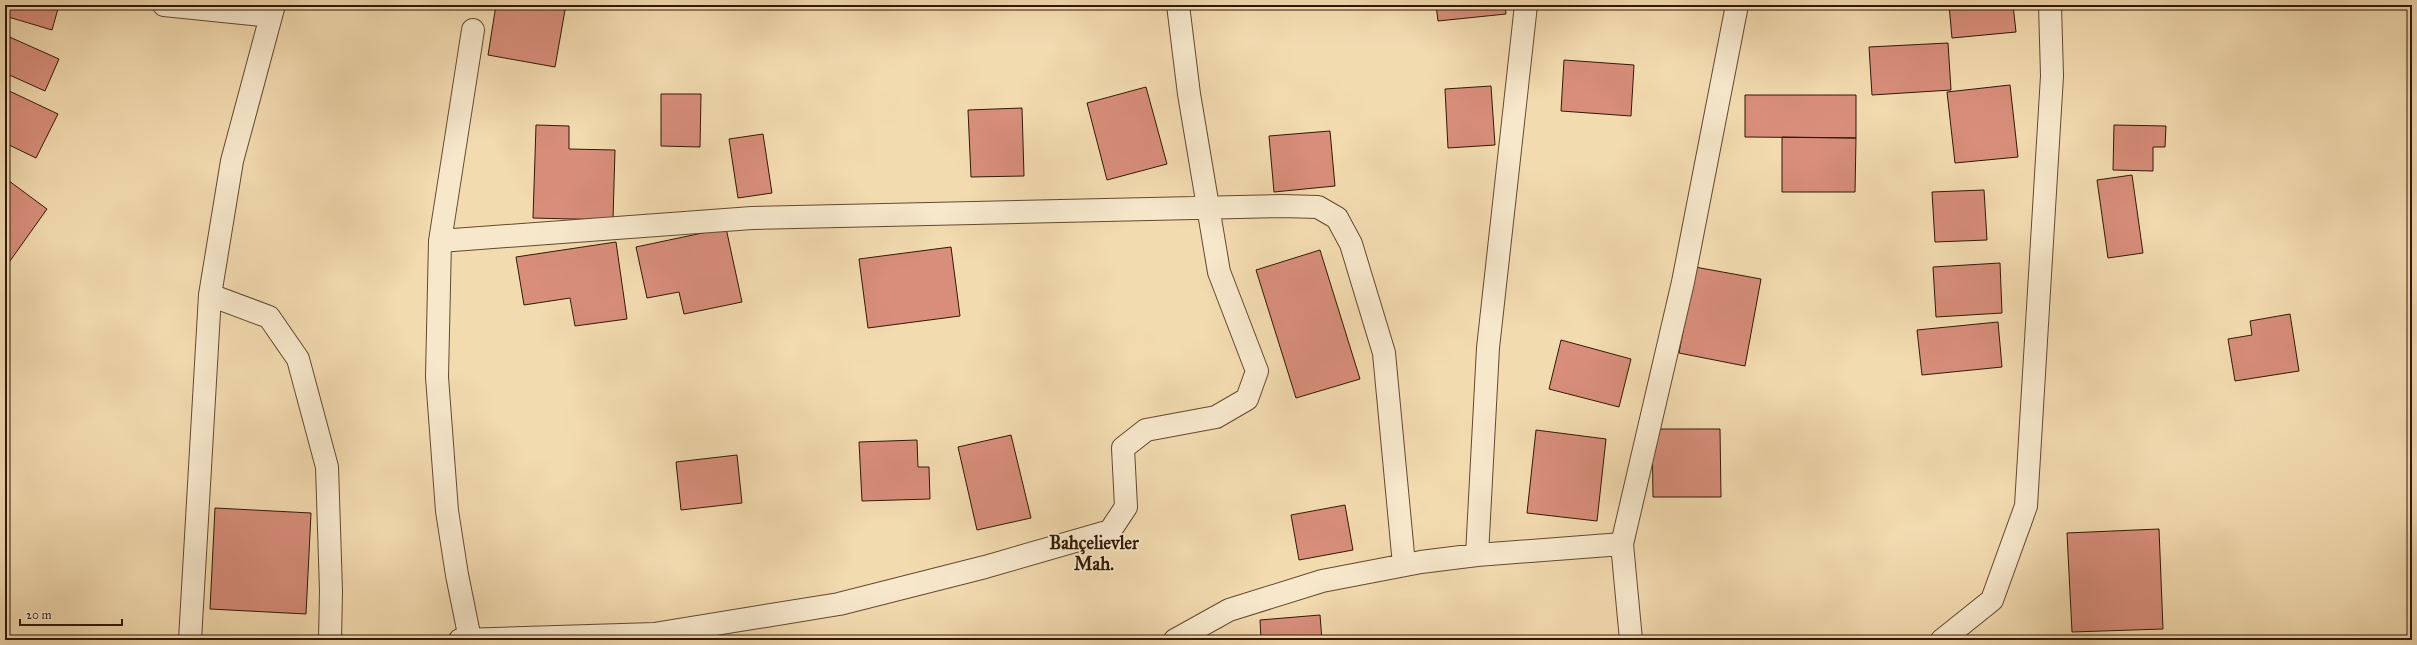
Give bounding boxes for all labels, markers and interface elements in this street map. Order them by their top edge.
district label: Bahçelievler Mah. [1049,532,1140,575]
scale bar [20,601,122,627]
text: 20 m [26,608,52,622]

